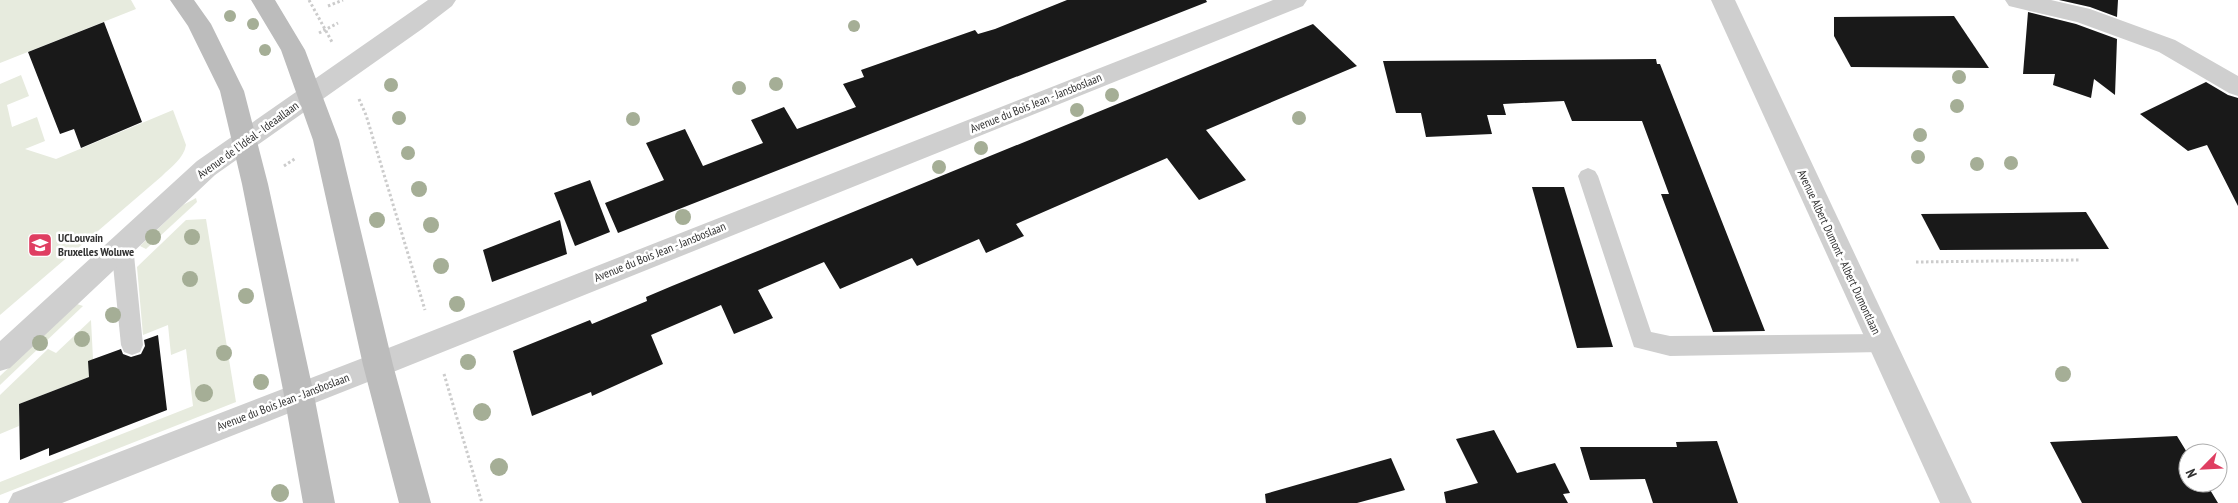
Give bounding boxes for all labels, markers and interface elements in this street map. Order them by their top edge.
street label: Avenue du Bois Jean - Jansboslaan [968,69,1104,136]
street label: Avenue de l'Idéal - Ideaallaan [194,98,301,181]
street label: Avenue Albert Dumont - Albert Dumontlaan [1795,167,1884,336]
street label: Avenue du Bois Jean - Jansboslaan [592,218,728,285]
place label: UCLouvain Bruxelles Woluwe [58,230,134,259]
school or university icon: UCLouvain Bruxelles Woluwe [27,232,53,258]
street label: Avenue du Bois Jean - Jansboslaan [215,369,351,434]
north arrow [2178,443,2228,493]
text: N [2181,466,2201,480]

